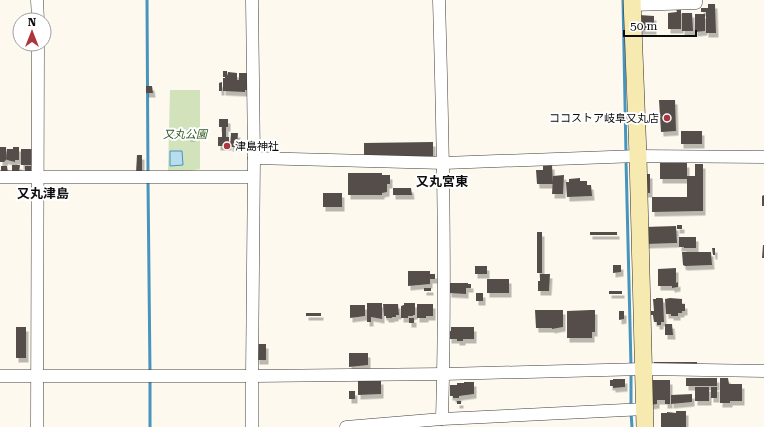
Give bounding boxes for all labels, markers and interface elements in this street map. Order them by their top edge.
north arrow [12,12,52,52]
scale bar [624,12,696,38]
text: N [28,16,37,29]
text: 50 m [630,19,657,33]
place label: ココストア岐阜又丸店 [549,112,659,125]
marker: ココストア岐阜又丸店 [662,113,672,123]
park label: 又丸公園 [163,128,209,141]
place label: 津島神社 [235,140,279,153]
marker: 津島神社 [222,141,232,151]
district label: 又丸宮東 [416,174,468,189]
district label: 又丸津島 [17,186,69,201]

